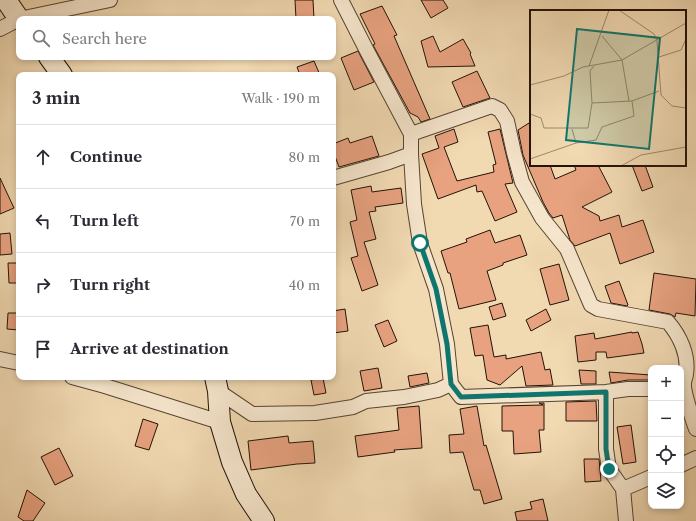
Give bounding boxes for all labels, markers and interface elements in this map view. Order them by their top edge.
inset map [530,10,686,166]
search box [16,16,336,60]
icon: search [30,27,52,49]
text: Search here [62,29,147,48]
text: 3 min [32,88,81,108]
text: Walk · 190 m [241,90,320,106]
icon: ahead [32,146,54,168]
text: Continue [70,147,142,166]
text: 80 m [288,149,320,165]
icon: left [32,210,54,232]
text: Turn left [70,211,139,230]
text: 70 m [290,213,320,229]
route start [411,234,429,252]
icon: right [32,274,54,296]
text: Turn right [70,275,150,294]
text: 40 m [289,277,320,293]
icon: arrive [32,338,54,360]
text: Arrive at destination [70,339,229,358]
map controls [648,365,684,509]
button: + [648,365,684,401]
button: − [648,401,684,437]
button: locate [648,437,684,473]
route end [600,460,618,478]
button: layers [648,473,684,509]

